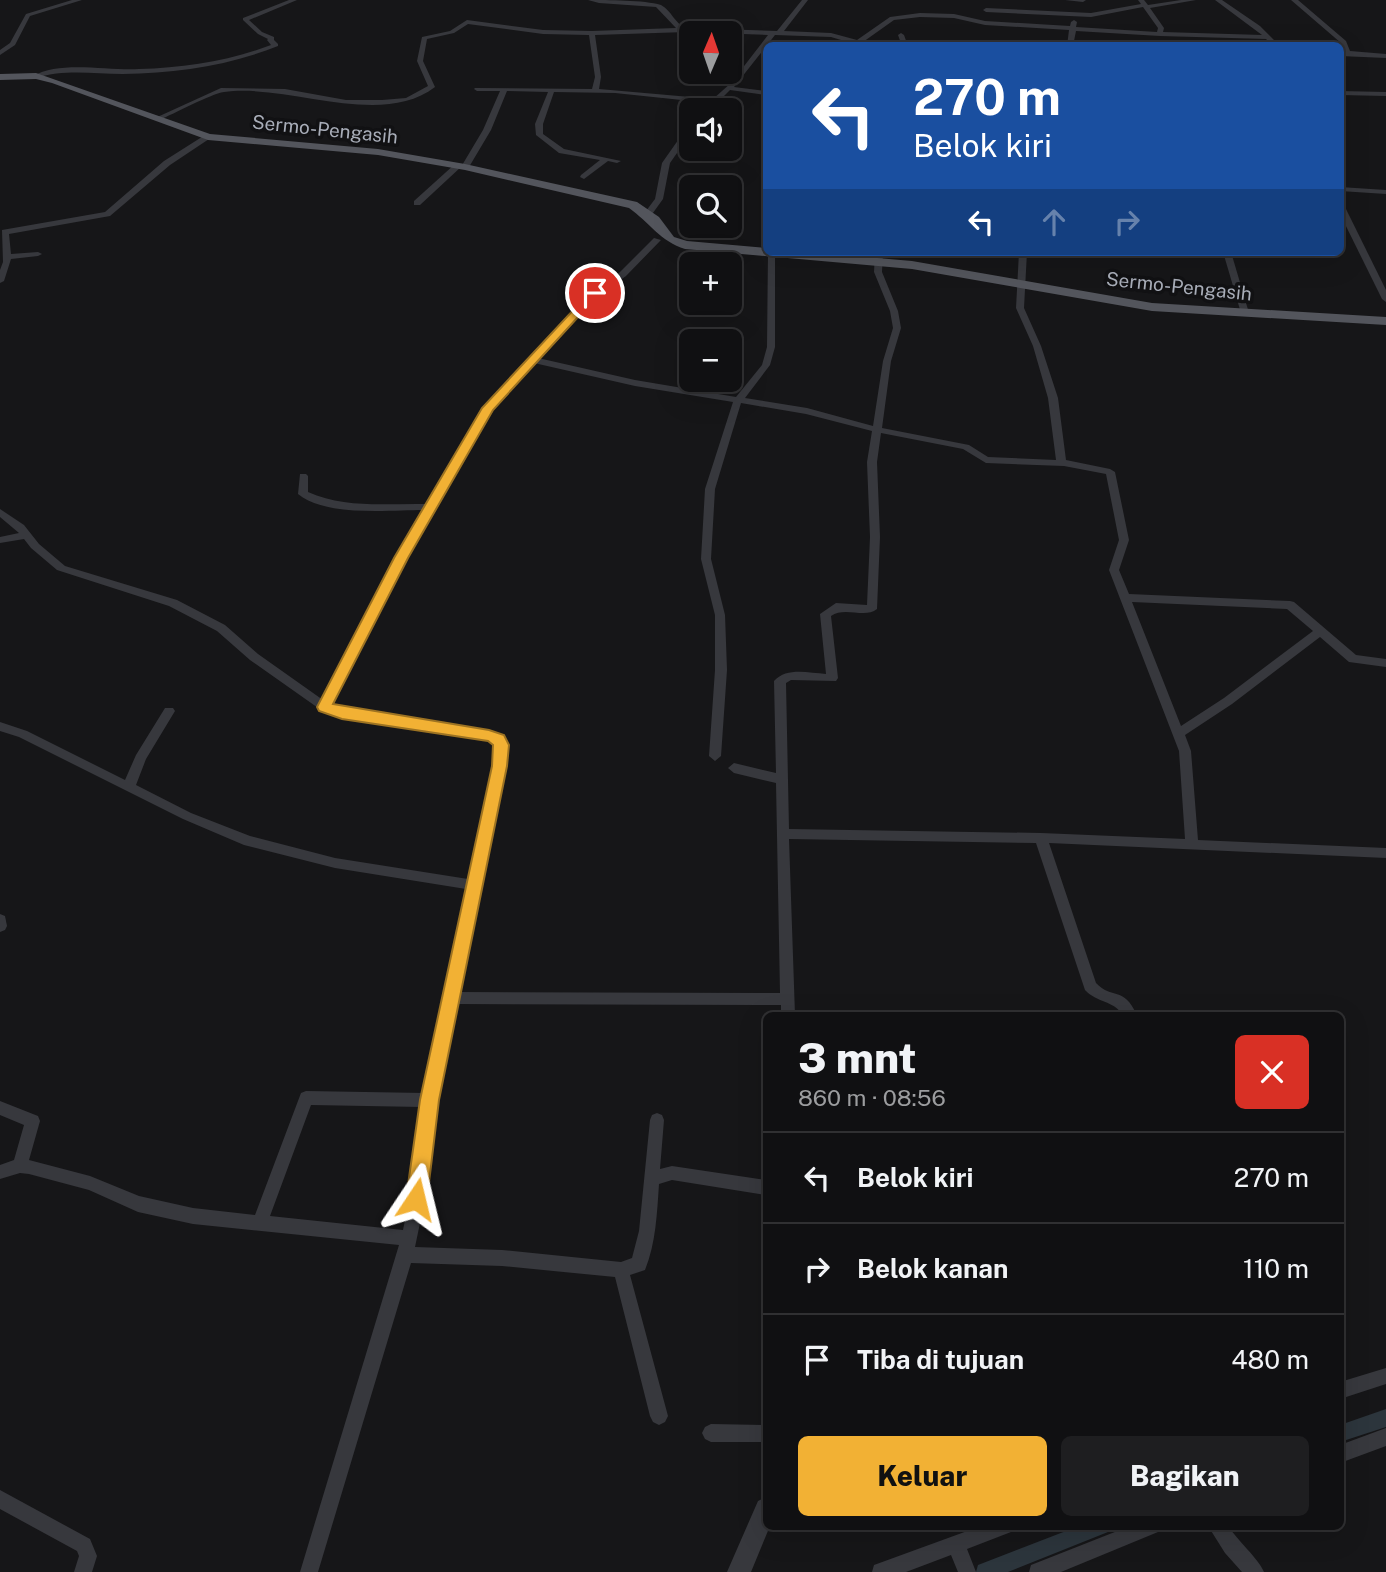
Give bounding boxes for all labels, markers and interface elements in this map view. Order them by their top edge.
north arrow [679,21,742,84]
map controls [679,21,742,392]
text: 270 m [913,68,1061,126]
icon: left [798,70,889,161]
button: sound [679,98,742,161]
street label: Sermo-Pengasih [251,110,399,148]
text: Belok kiri [913,127,1052,164]
button: search [679,175,742,238]
icon: left [962,203,1000,241]
icon: ahead [1035,203,1073,241]
icon: right [1108,203,1146,241]
button: + [679,252,742,315]
pin [565,263,625,323]
street label: Sermo-Pengasih [1105,267,1253,305]
icon: arrive [576,274,614,312]
button: − [679,329,742,392]
text: 3 mnt [798,1033,916,1082]
button: close [1235,1035,1309,1109]
text: 860 m · 08:56 [798,1084,946,1111]
icon: left [798,1159,836,1197]
position arrow [379,1162,453,1236]
text: Belok kiri [857,1162,973,1193]
text: 270 m [1234,1162,1309,1193]
icon: right [798,1250,836,1288]
text: Belok kanan [857,1253,1008,1284]
text: 110 m [1243,1253,1309,1284]
icon: arrive [798,1341,836,1379]
text: Tiba di tujuan [857,1344,1024,1375]
text: 480 m [1231,1344,1309,1375]
button: Keluar [798,1436,1047,1516]
button: Bagikan [1061,1436,1309,1516]

